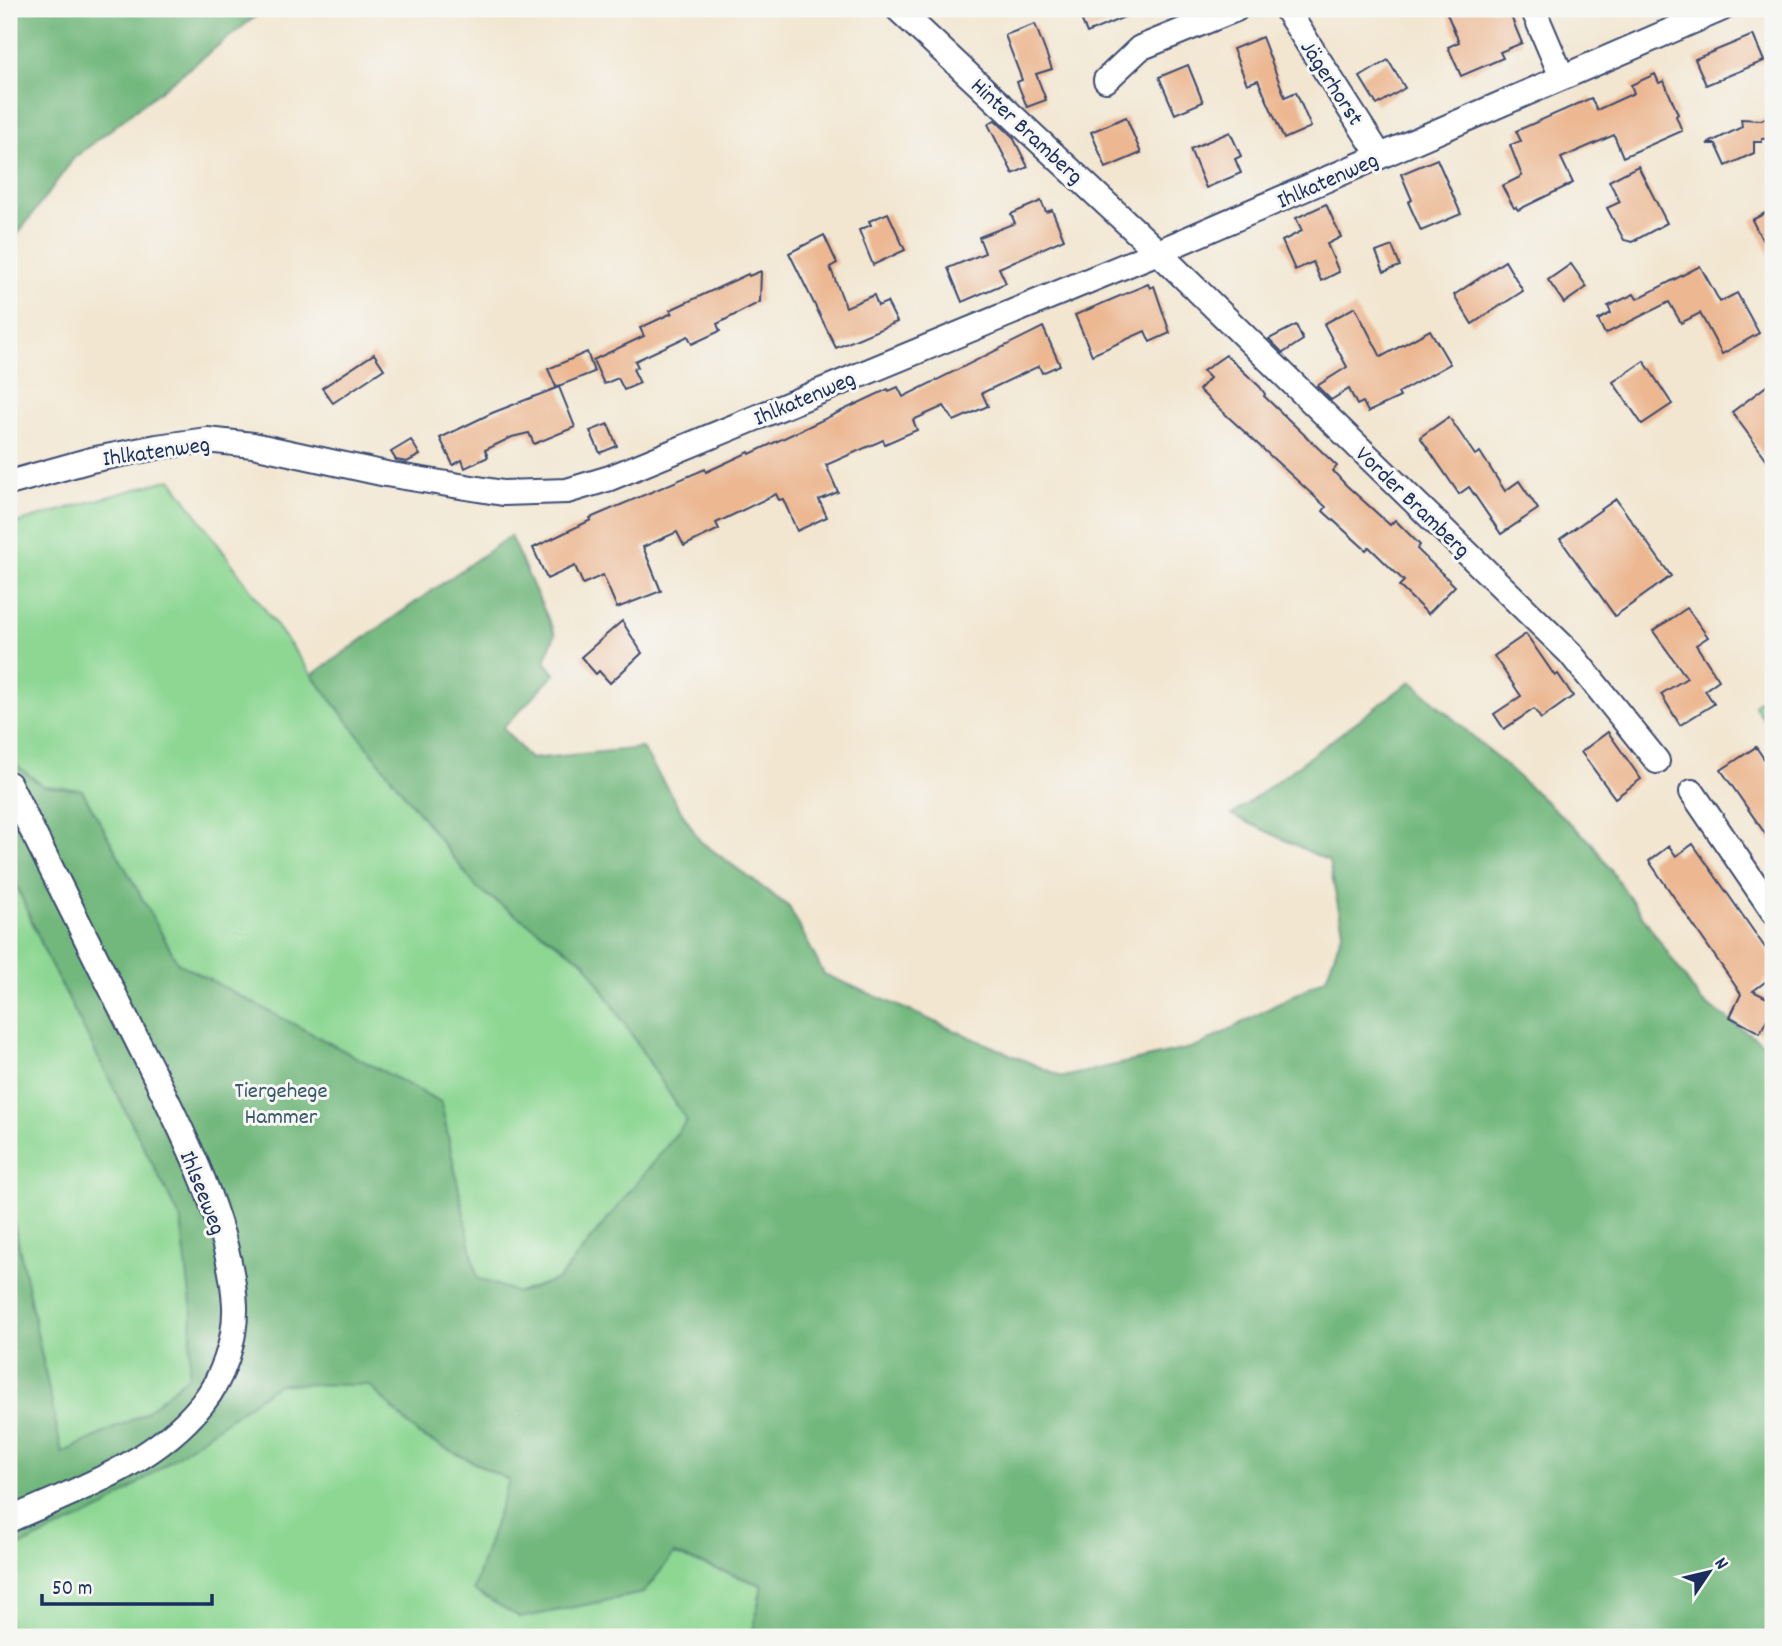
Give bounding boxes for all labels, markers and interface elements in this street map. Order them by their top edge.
street label: Jägerhorst [1290,35,1370,133]
street label: Hinter Bramberg [962,71,1089,194]
street label: Ihlkatenweg [1273,145,1384,219]
street label: Ihlkatenweg [749,364,861,436]
street label: Ihlkatenweg [101,430,212,477]
street label: Vorder Bramberg [1346,440,1477,567]
park label: Tiergehege Hammer [234,1076,328,1135]
street label: Ihlseeweg [169,1146,233,1240]
north arrow [1674,1538,1744,1608]
text: N [1706,1553,1734,1576]
scale bar [42,1562,212,1606]
text: 50 m [52,1575,92,1605]

